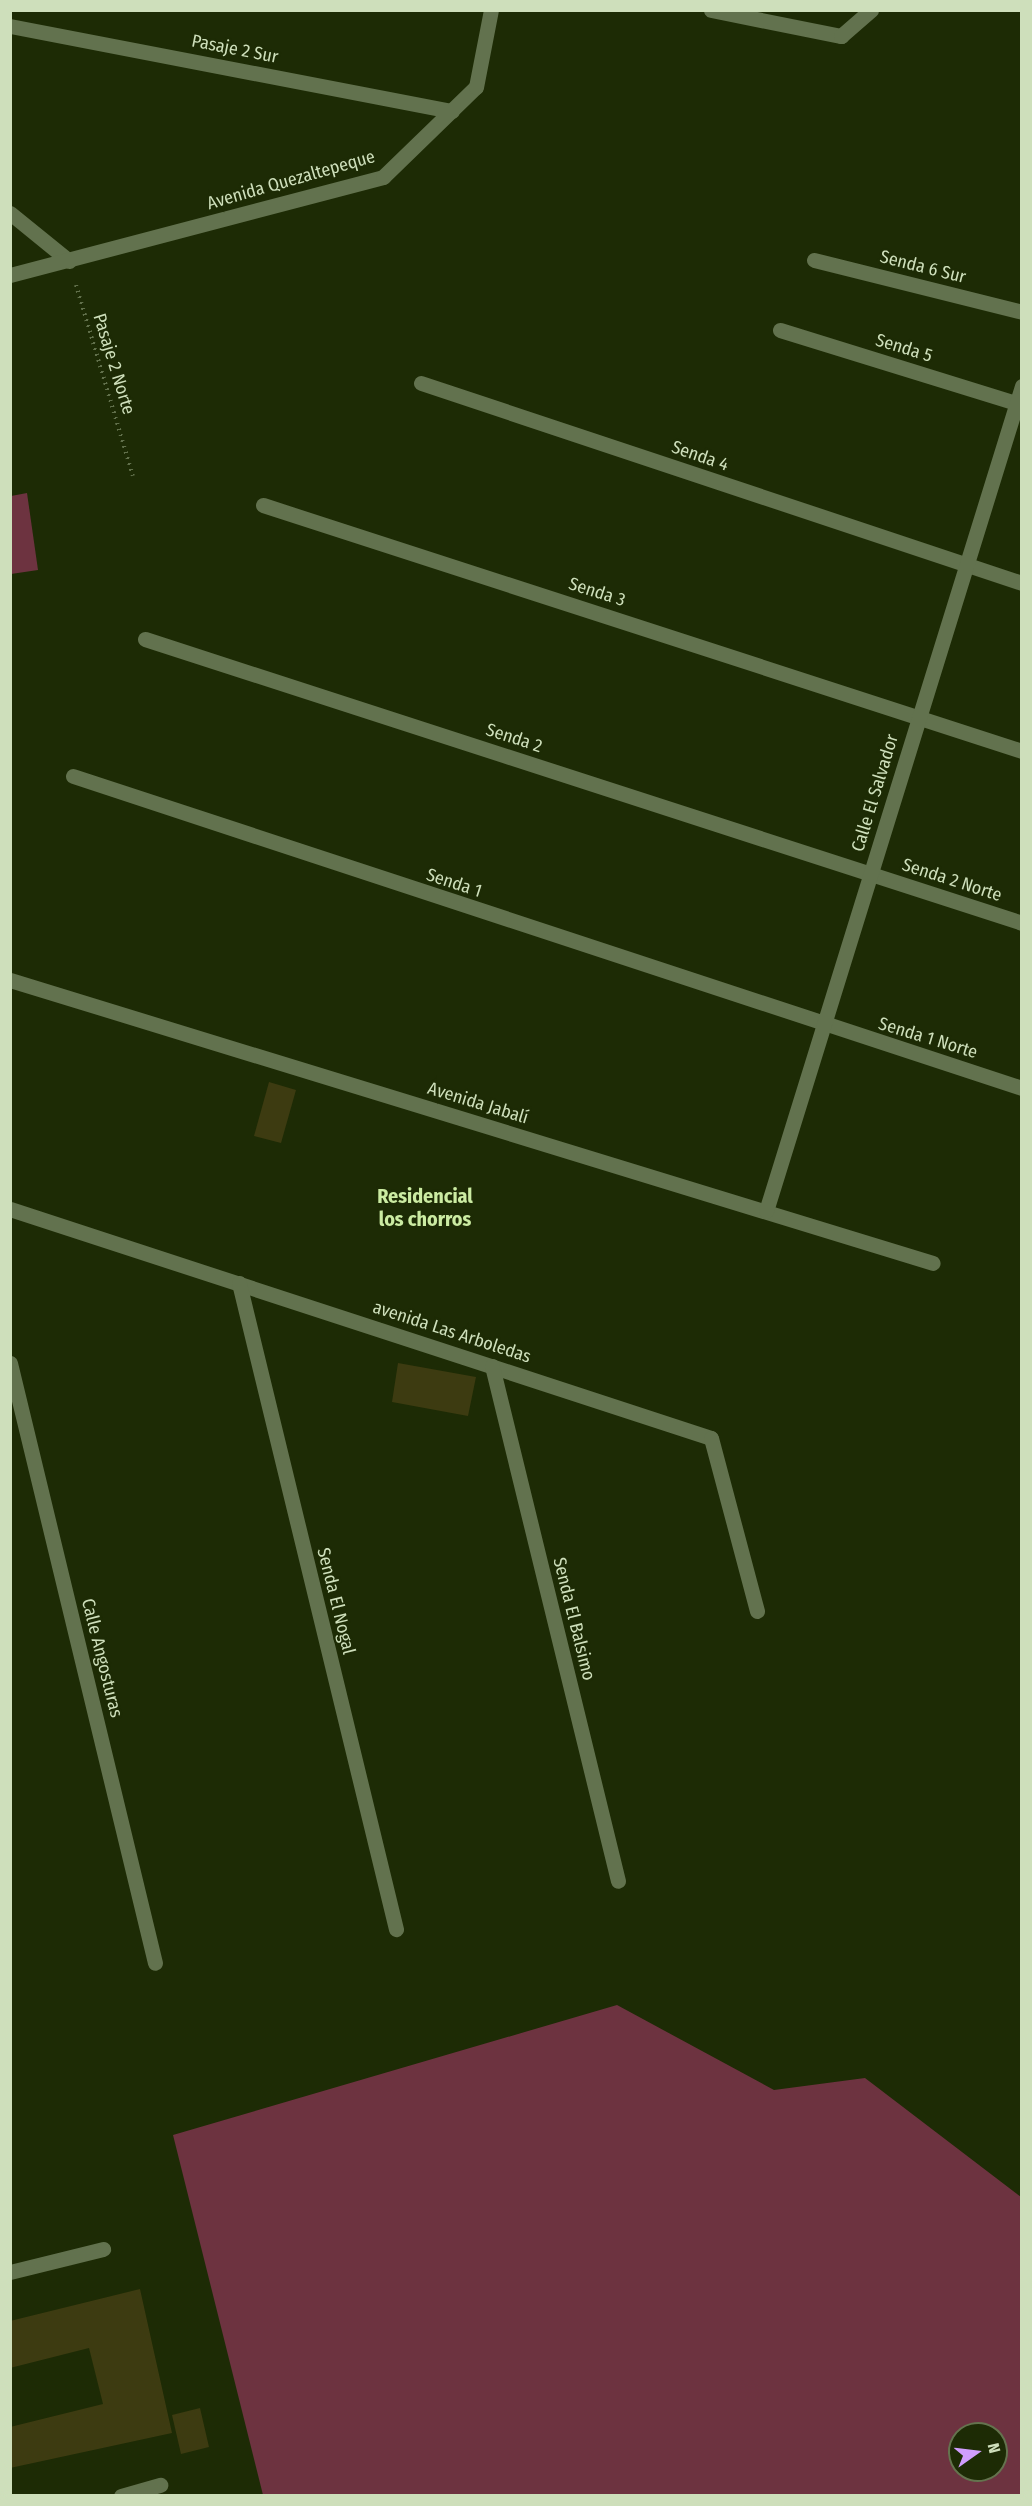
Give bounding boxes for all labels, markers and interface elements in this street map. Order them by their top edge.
street label: Pasaje 2 Sur [190,30,280,68]
street label: Avenida Quezaltepeque [205,146,377,214]
street label: Senda 6 Sur [878,246,968,288]
street label: Pasaje 2 Norte [88,311,140,417]
street label: Senda 5 [873,329,935,367]
street label: Senda 4 [669,436,731,476]
street label: Senda 3 [566,573,628,611]
street label: Senda 2 [483,719,545,757]
street label: Calle El Salvador [847,732,903,854]
street label: Senda 2 Norte [900,854,1004,906]
street label: Senda 1 [424,864,484,902]
street label: Senda 1 Norte [876,1013,980,1063]
street label: Avenida Jabalí [425,1077,531,1129]
district label: Residencial los chorros [377,1185,473,1232]
street label: avenida Las Arboledas [370,1296,534,1368]
street label: Senda El Nogal [312,1545,360,1657]
street label: Senda El Balsimo [548,1555,600,1683]
street label: Calle Angosturas [77,1596,127,1720]
north arrow [948,2422,1008,2482]
text: N [984,2441,1004,2455]

